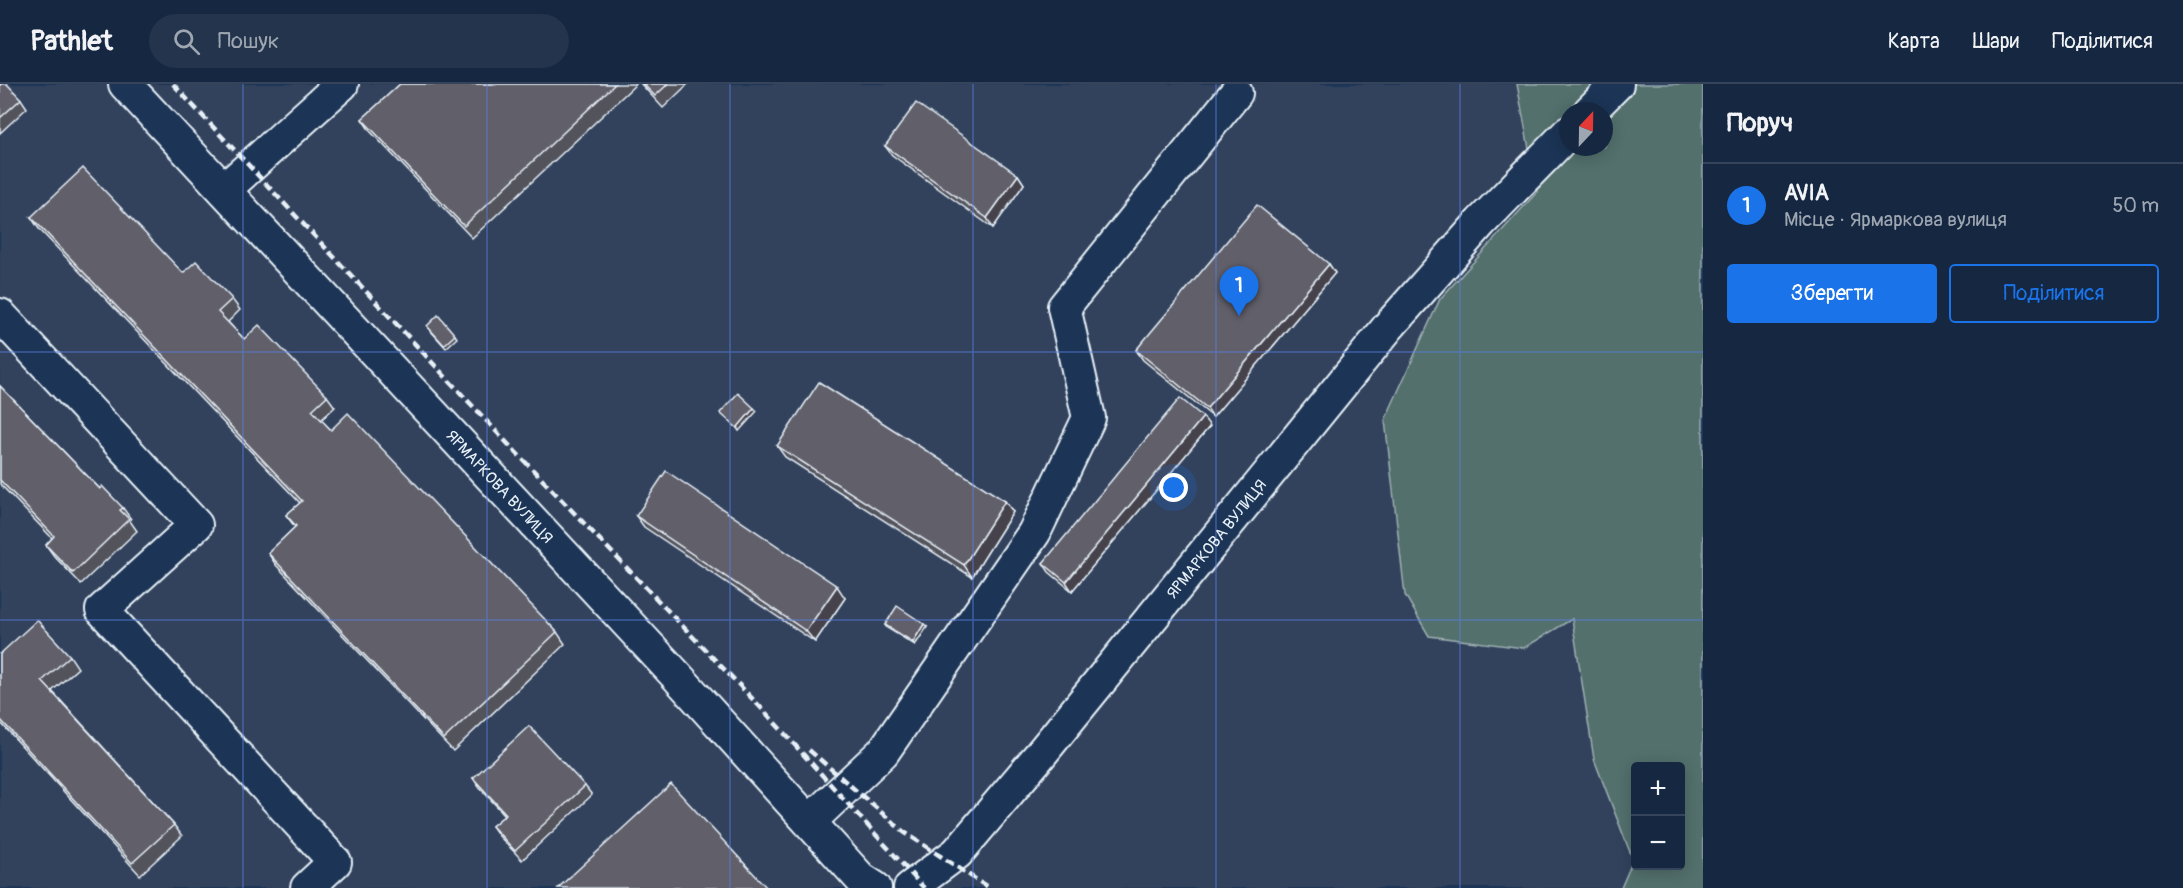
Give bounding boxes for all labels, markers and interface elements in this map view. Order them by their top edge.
search box [149,14,569,68]
text: Pathlet [30,24,113,59]
icon: search [170,25,203,58]
text: Пошук [218,27,279,55]
text: Карта [1888,28,1940,55]
text: Шари [1973,28,2019,55]
text: Поділитися [2052,28,2153,55]
north arrow [1559,102,1613,156]
text: Поруч [1727,107,1793,139]
text: AVIA [1784,179,1829,207]
text: 1 [1743,193,1750,218]
text: 50 m [2112,193,2159,218]
text: Місце · Ярмаркова вулиця [1784,207,2007,232]
button: Зберегти [1727,264,1937,323]
button: Поділитися [1949,264,2159,323]
pin: 1 [1220,266,1258,316]
street label: ЯРМАРКОВА ВУЛИЦЯ [442,426,557,548]
your location [1159,473,1188,502]
street label: ЯРМАРКОВА ВУЛИЦЯ [1162,476,1271,603]
map controls [1631,762,1685,870]
button: + [1631,762,1685,816]
button: − [1631,816,1685,870]

